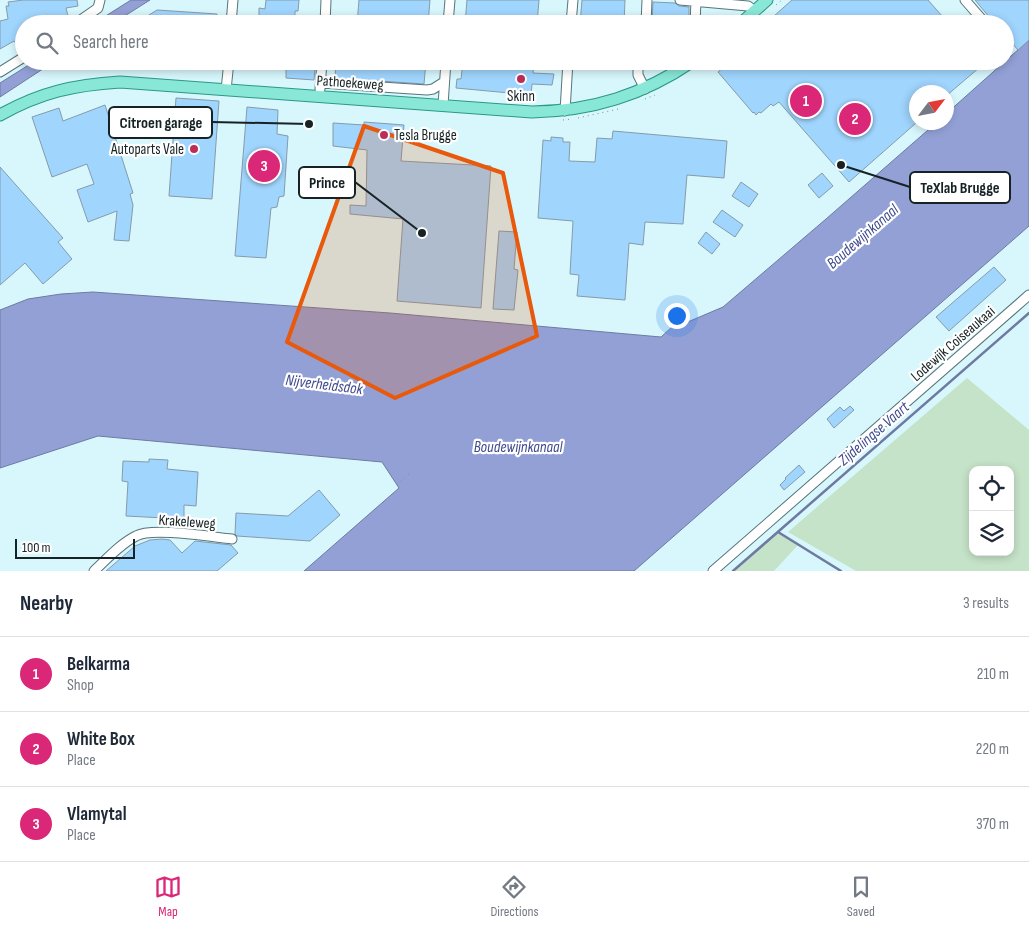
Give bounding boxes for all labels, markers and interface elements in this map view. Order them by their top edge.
search box [15,15,1014,70]
icon: search [33,29,61,57]
text: Search here [73,31,149,54]
street label: Pathoekeweg [316,71,384,95]
marker: Skinn [515,73,527,85]
pin: 1 [790,82,822,120]
north arrow [909,85,954,130]
place label: Skinn [507,87,535,106]
pin: 2 [839,100,871,138]
callout: Citroen garage [109,107,212,138]
text: Citroen garage [120,114,203,133]
place label: Tesla Brugge [394,126,457,145]
marker: Tesla Brugge [378,129,390,141]
place label: Autoparts Vale [110,140,184,159]
marker: Autoparts Vale [188,143,200,155]
pin: 3 [248,147,280,185]
callout: Prince [299,167,355,198]
callout: TeXlab Brugge [910,172,1010,203]
text: Prince [309,174,345,193]
text: TeXlab Brugge [920,179,1000,198]
water label: Boudewijnkanaal [823,200,904,273]
street label: Lodewijk Coiseaukaai [907,302,999,386]
your location [664,303,690,329]
water label: Nijverheidsdok [284,371,365,399]
water label: Zijdelingse Vaart [834,397,914,471]
water label: Boudewijnkanaal [474,438,563,457]
map controls [969,466,1014,556]
button: locate [969,466,1014,511]
street label: Krakeleweg [158,511,216,533]
button: layers [969,511,1014,556]
scale bar [15,536,135,559]
text: 100 m [22,539,51,556]
text: Nearby [20,591,73,616]
text: 3 results [963,594,1009,613]
text: Belkarma [67,653,130,676]
text: 1 [33,665,39,684]
text: 210 m [977,665,1009,684]
text: Shop [67,676,94,695]
text: White Box [67,728,135,751]
text: 2 [32,740,40,759]
text: 220 m [976,740,1009,759]
text: Place [67,751,96,770]
text: Vlamytal [67,803,127,826]
text: 3 [32,815,40,834]
text: 370 m [976,815,1009,834]
text: Place [67,826,96,845]
tab: Map [154,873,182,920]
tab: Directions [490,873,539,920]
tab: Saved [847,873,875,920]

